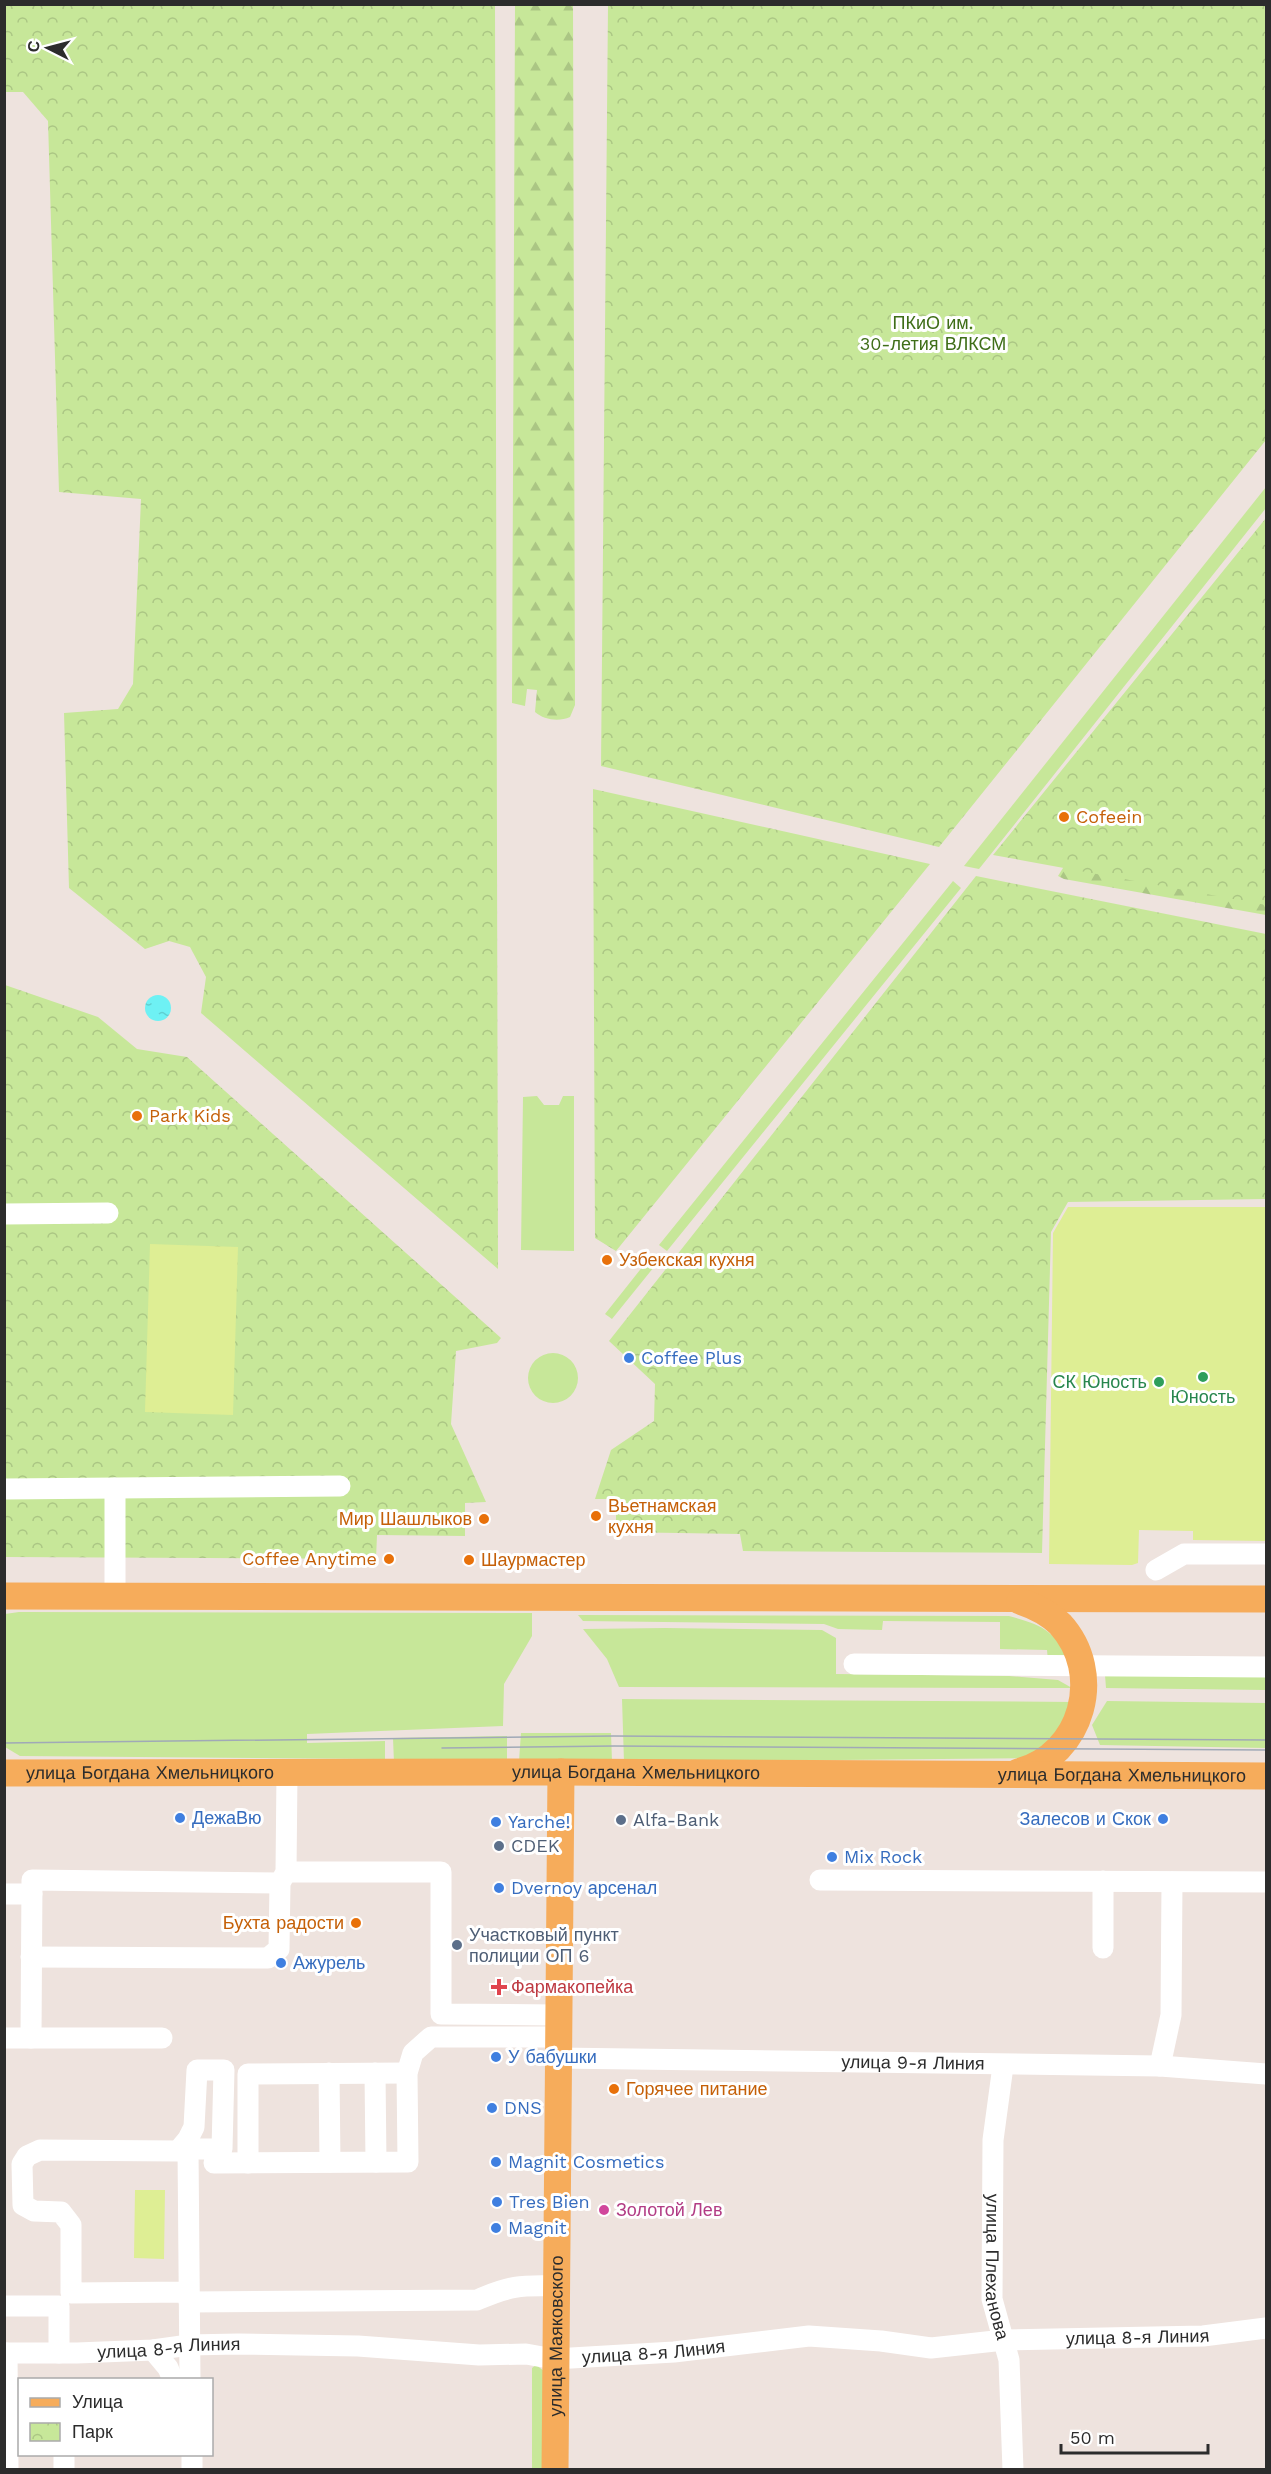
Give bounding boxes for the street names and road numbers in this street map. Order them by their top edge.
street label: улица Богдана Хмельницкого [512,1761,760,1783]
street label: улица Богдана Хмельницкого [26,1762,274,1783]
street label: улица Богдана Хмельницкого [998,1763,1246,1786]
street label: улица 9-я Линия [841,2051,985,2074]
street label: улица Плеханова [982,2194,1014,2343]
street label: улица Маяковского [544,2255,567,2417]
street label: улица 8-я Линия [1066,2324,1210,2349]
street label: улица 8-я Линия [97,2333,241,2362]
street label: улица 8-я Линия [581,2335,726,2367]

